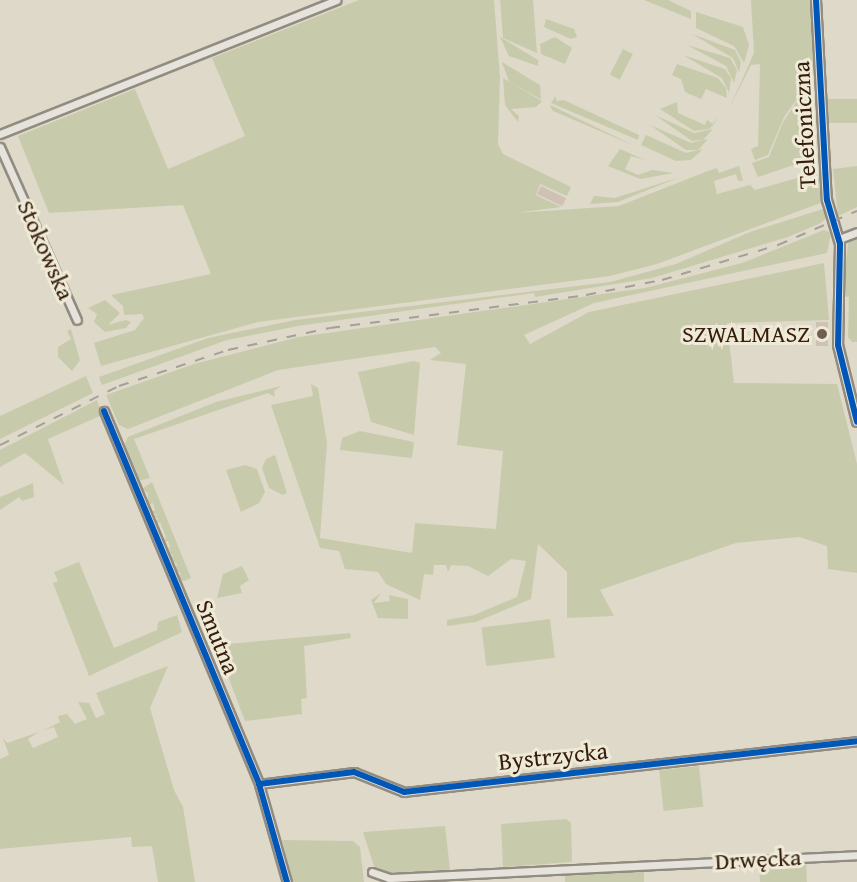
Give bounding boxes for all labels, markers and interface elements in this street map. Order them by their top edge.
street label: Telefoniczna [786,60,822,190]
street label: Stokowska [11,196,81,304]
place label: SZWALMASZ [682,320,810,348]
marker: SZWALMASZ [815,327,829,341]
street label: Smutna [190,596,246,678]
street label: Bystrzycka [497,736,609,776]
street label: Drwęcka [714,842,802,876]

